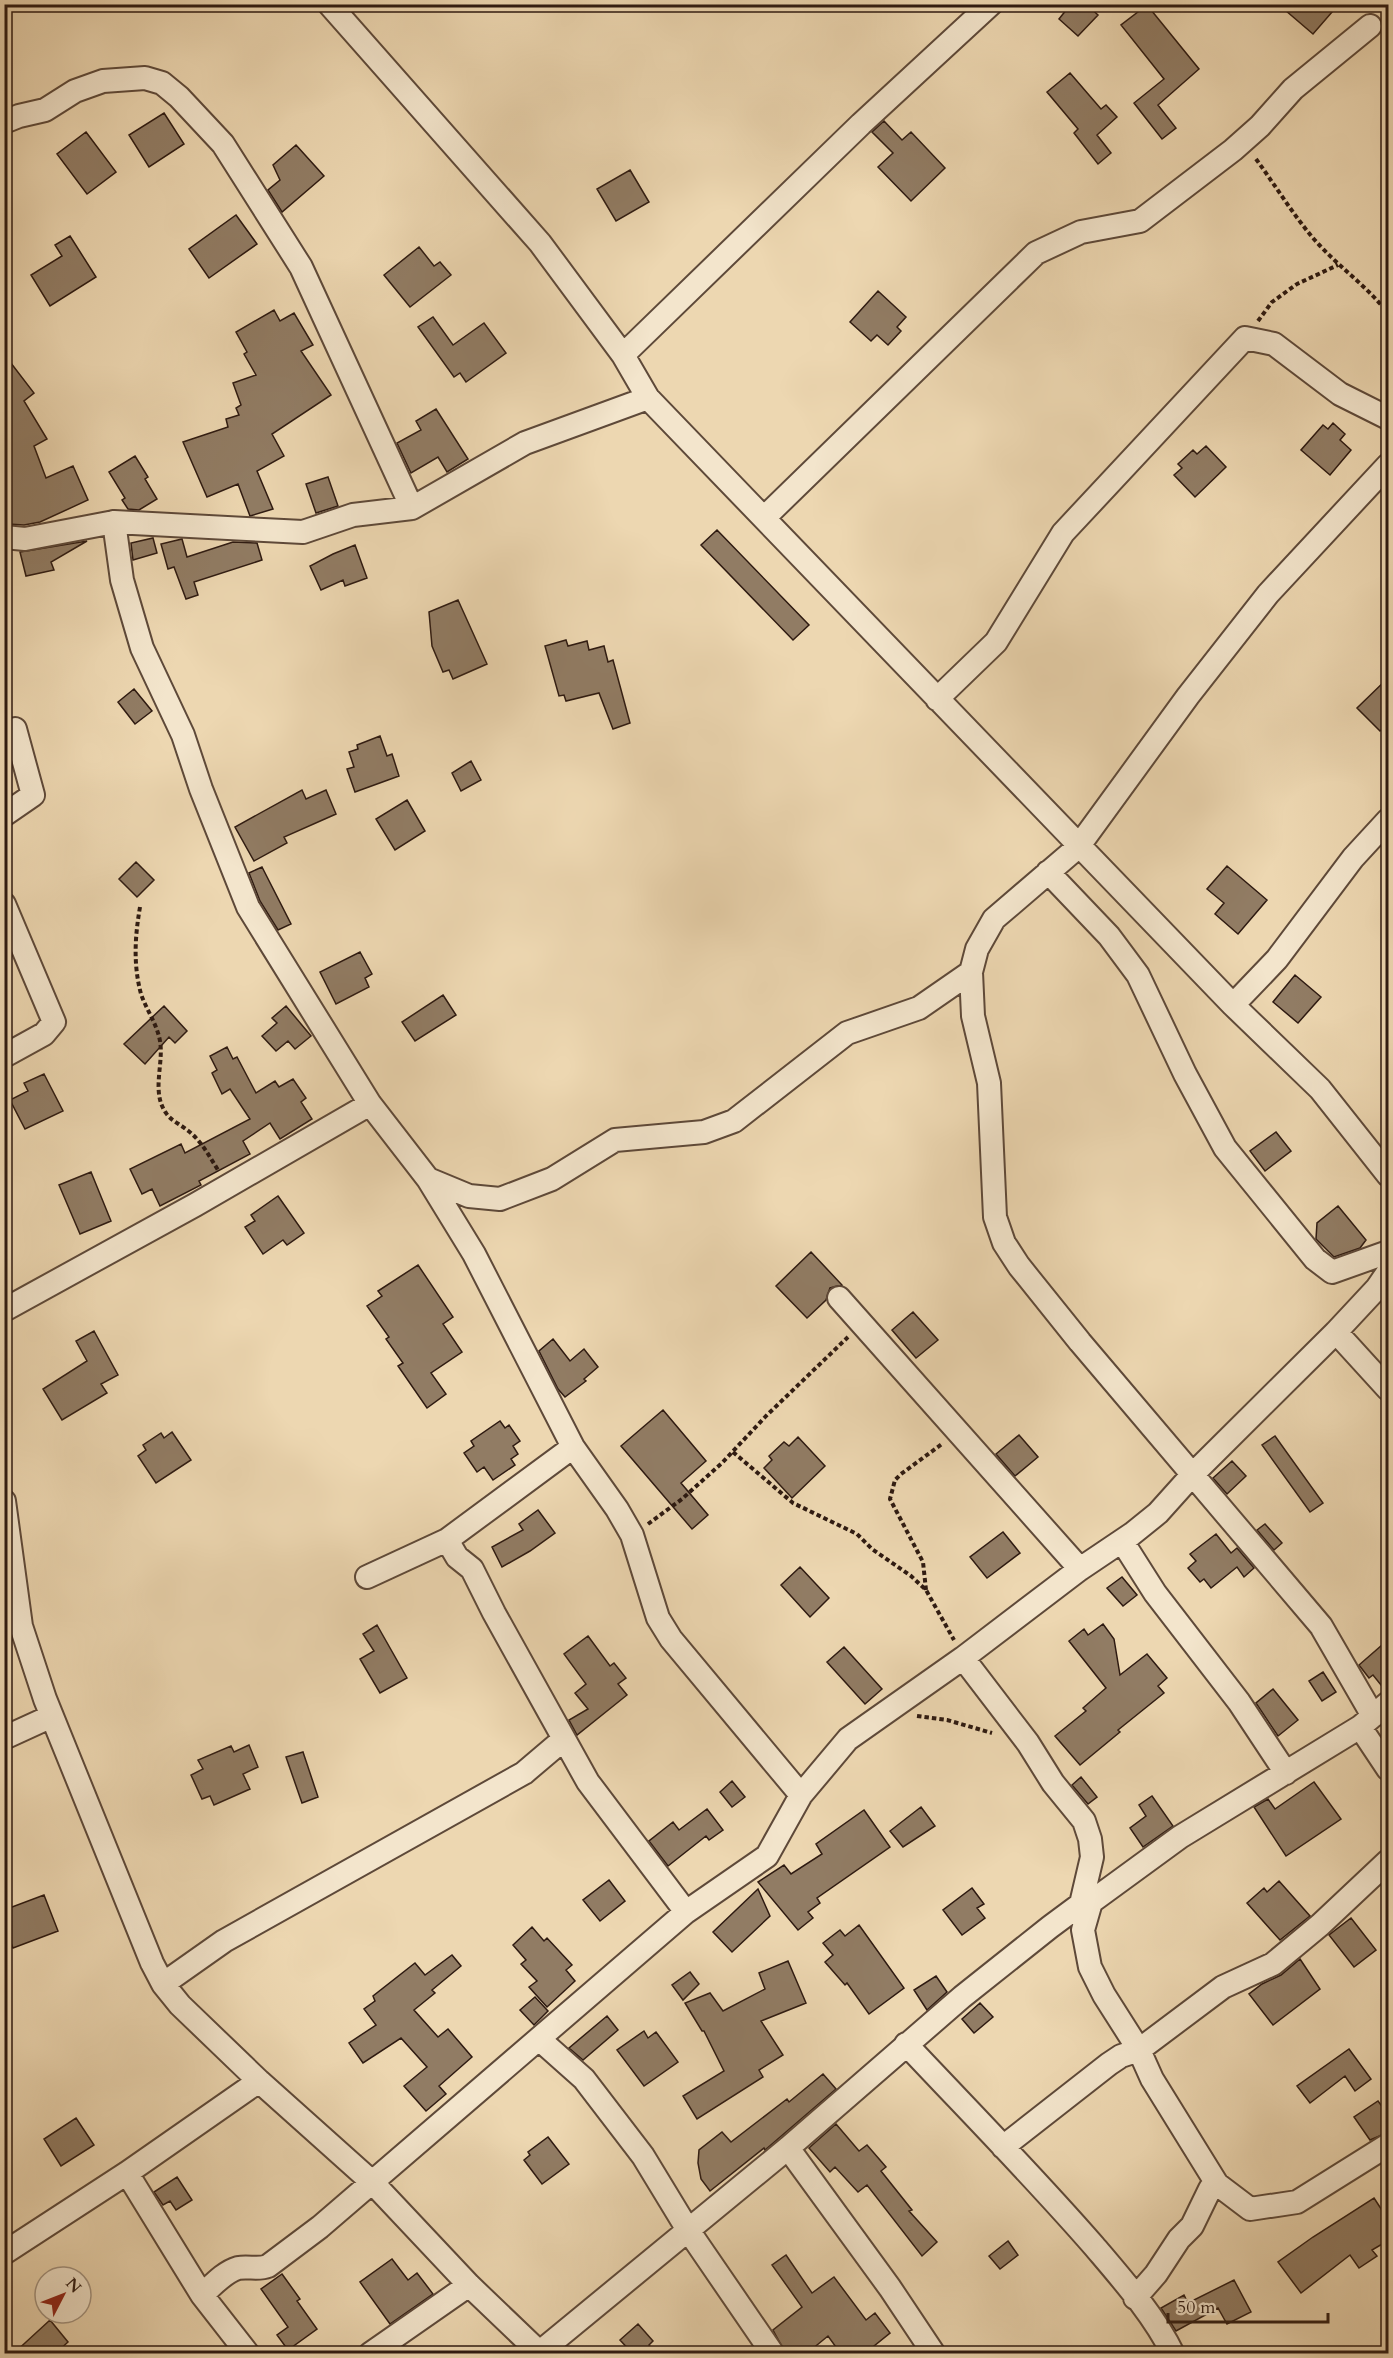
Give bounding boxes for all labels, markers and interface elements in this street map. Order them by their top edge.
north arrow [33,2265,93,2325]
text: N [61,2273,86,2298]
scale bar [1168,2286,1328,2324]
text: 50 m [1177,2295,1216,2320]

